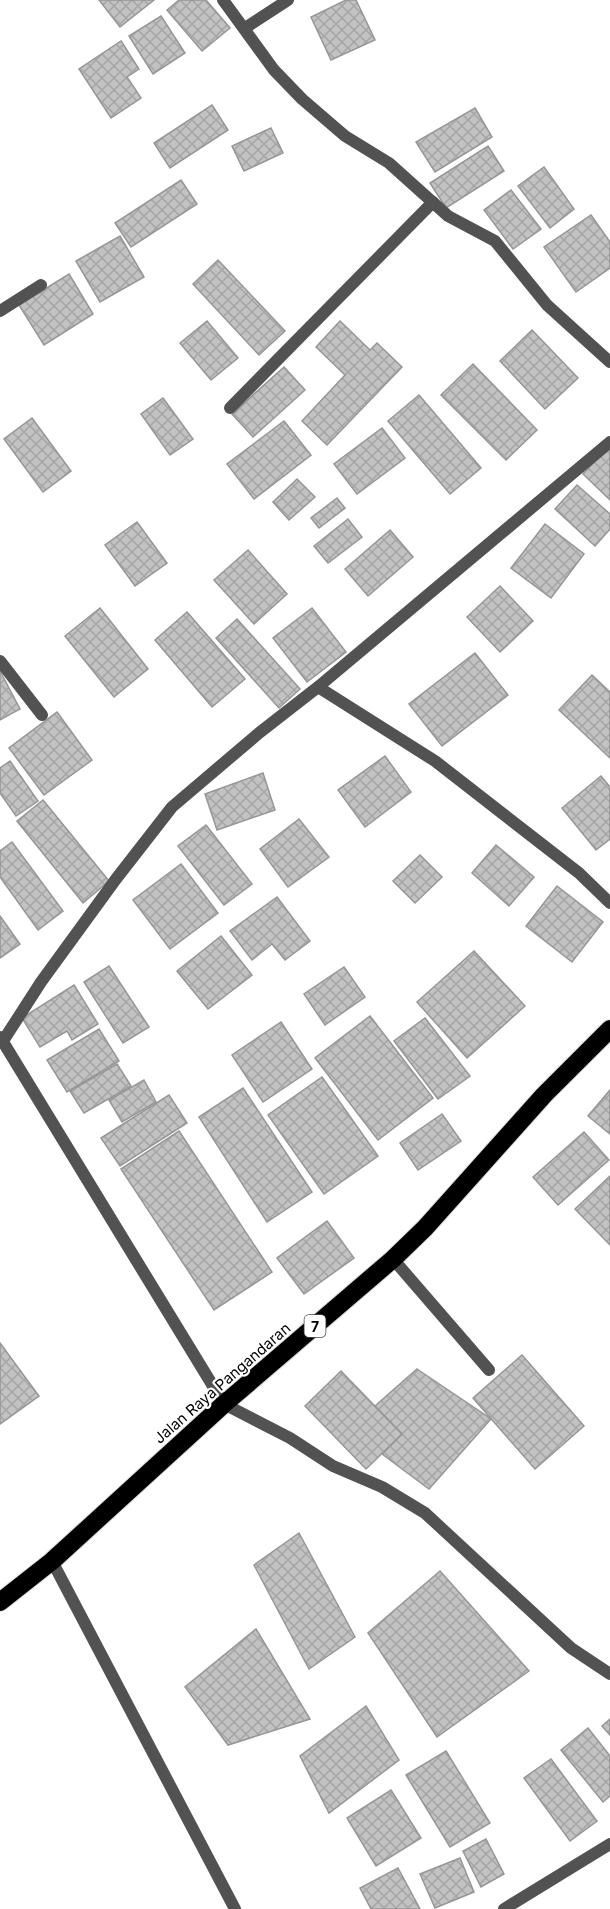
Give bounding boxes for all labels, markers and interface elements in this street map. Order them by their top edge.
road number: 7 [304,1315,326,1337]
street label: Jalan Raya Pangandaran [150,1318,294,1448]

